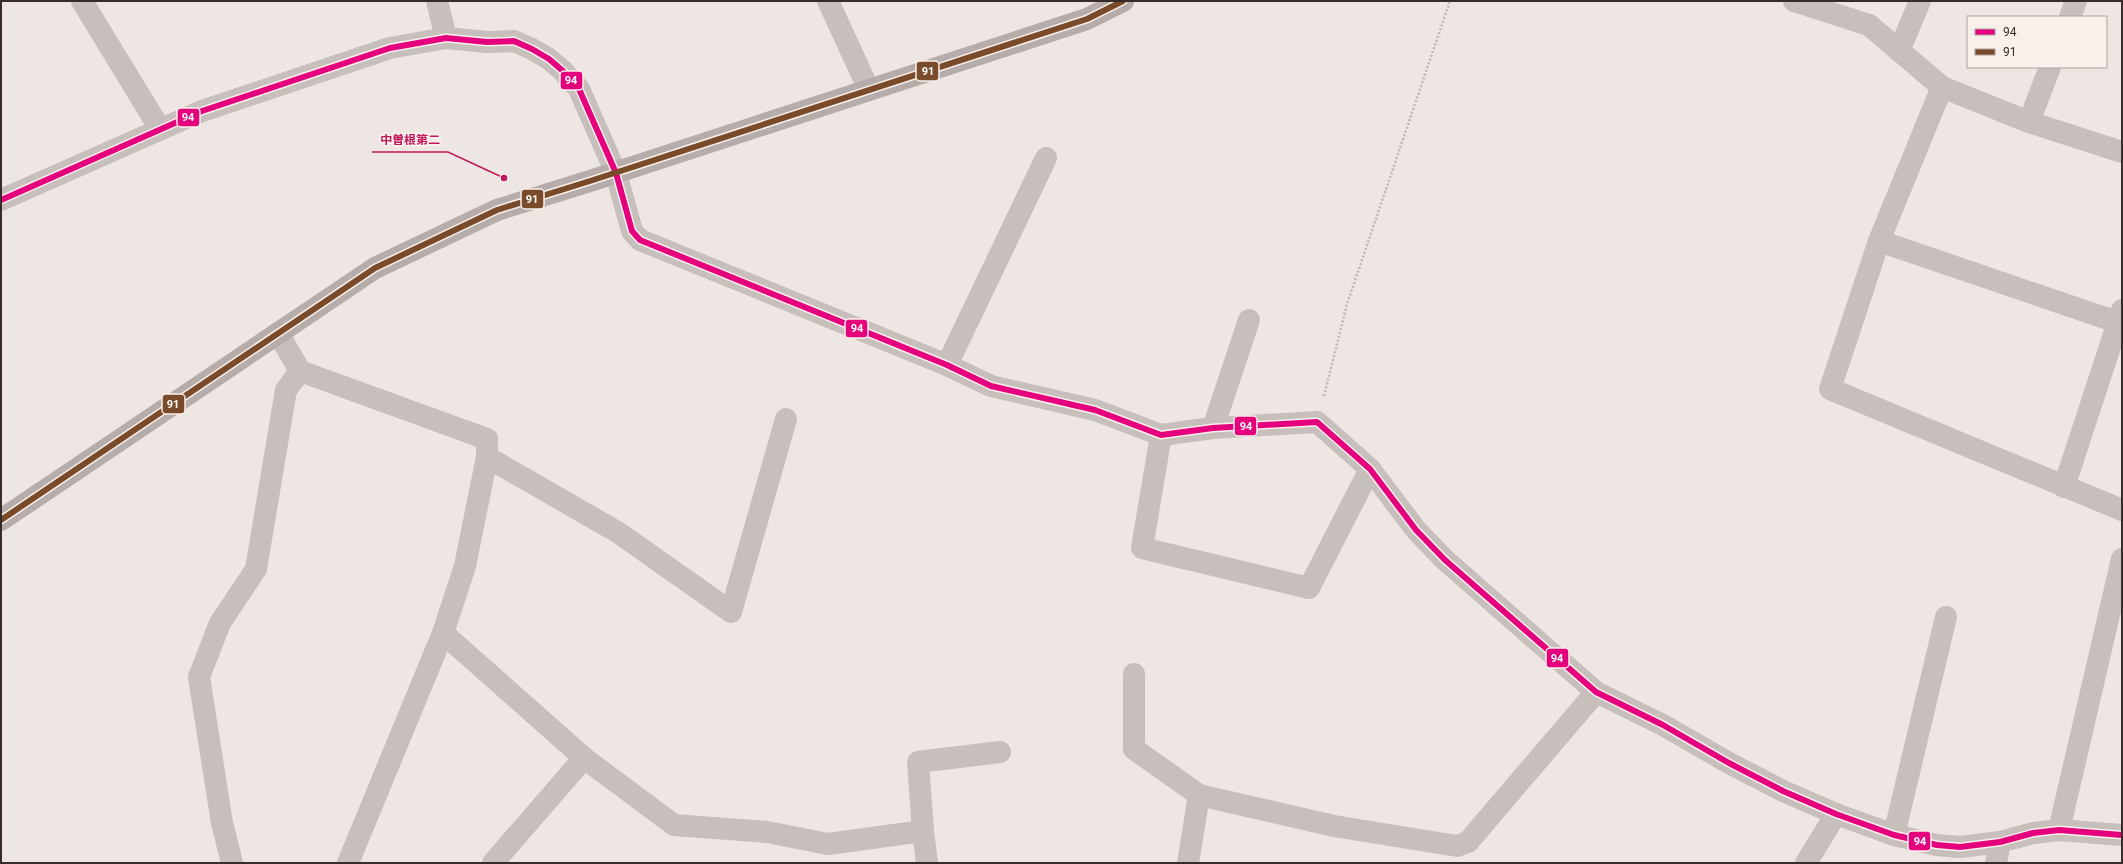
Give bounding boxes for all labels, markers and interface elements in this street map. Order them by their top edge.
legend [1967,16,2107,68]
text: 94 [2003,25,2017,39]
text: 91 [2003,45,2017,59]
line badge: 91 [916,61,939,81]
text: 91 [922,65,934,78]
line badge: 94 [560,71,583,90]
text: 94 [565,74,578,87]
line badge: 94 [177,108,200,127]
text: 94 [182,111,195,124]
callout: 中曽根第二 [372,128,448,152]
text: 中曽根第二 [380,133,440,147]
line badge: 91 [521,189,544,209]
text: 91 [526,193,538,206]
line badge: 94 [845,319,868,338]
text: 94 [851,322,864,335]
line badge: 91 [162,394,185,414]
text: 91 [167,398,179,411]
line badge: 94 [1234,416,1257,436]
text: 94 [1240,420,1253,433]
line badge: 94 [1546,648,1569,668]
text: 94 [1551,652,1564,665]
line badge: 94 [1908,831,1931,851]
text: 94 [1914,835,1927,848]

